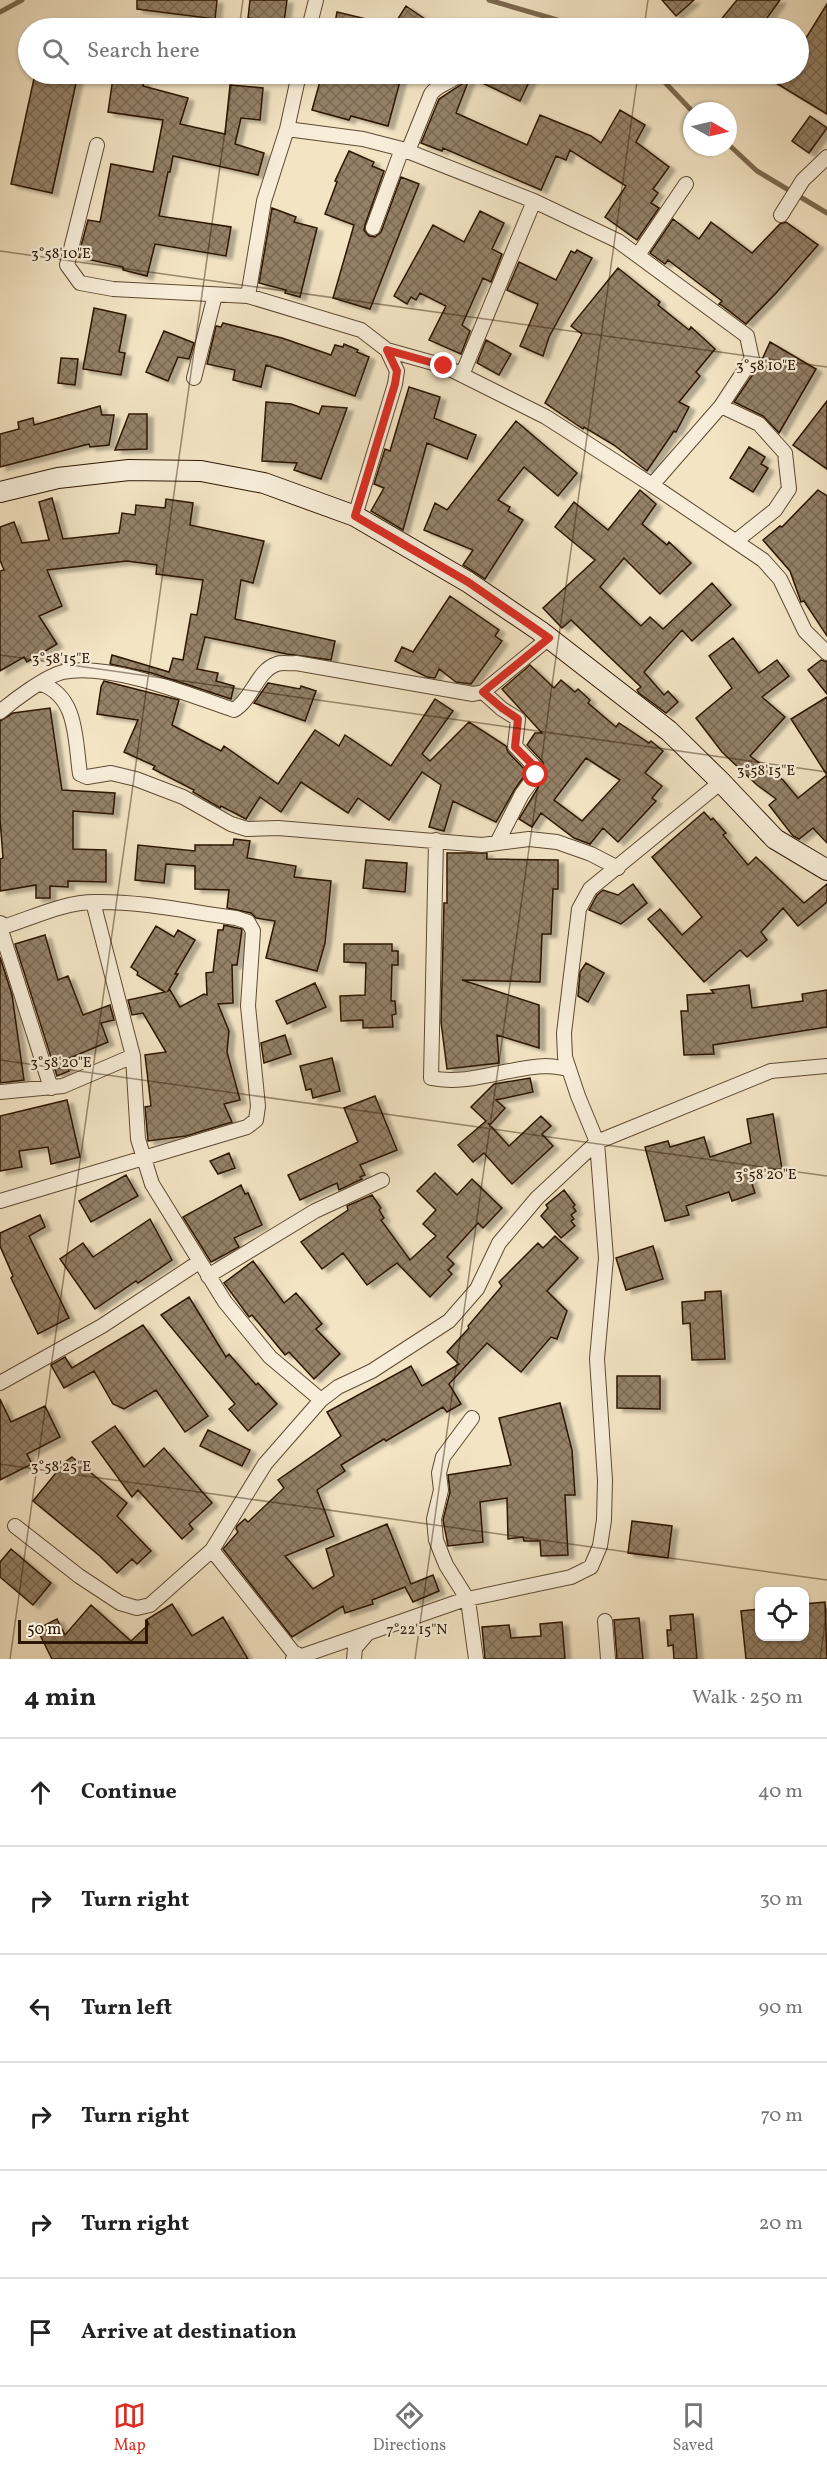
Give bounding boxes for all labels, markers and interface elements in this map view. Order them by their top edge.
search box [18,18,809,84]
icon: search [39,35,72,68]
text: Search here [87,36,200,67]
north arrow [683,102,737,156]
text: 3°58'10"E [31,244,91,265]
route end [430,352,456,378]
text: 3°58'10"E [736,356,796,377]
text: 3°58'15"E [32,649,90,670]
route start [522,761,548,787]
text: 3°58'15"E [737,761,795,782]
text: 3°58'20"E [30,1053,92,1074]
text: 3°58'20"E [735,1165,797,1186]
text: 3°58'25"E [31,1457,91,1478]
map controls [755,1587,809,1641]
button: locate [755,1587,809,1641]
scale bar [18,1617,148,1644]
text: 50 m [27,1619,61,1641]
text: 7°22'15"N [387,1620,447,1641]
text: 4 min [24,1680,96,1716]
text: Walk · 250 m [692,1684,803,1712]
icon: ahead [24,1776,57,1809]
text: Continue [81,1777,177,1808]
text: 40 m [758,1778,803,1806]
icon: right [24,1884,57,1917]
text: Turn right [81,1885,189,1916]
text: 30 m [759,1886,803,1914]
icon: left [24,1992,57,2025]
text: Turn left [81,1993,172,2024]
text: 90 m [759,1994,803,2022]
icon: right [24,2100,57,2133]
text: Turn right [81,2101,189,2132]
text: 70 m [760,2102,803,2130]
icon: right [24,2208,57,2241]
text: Turn right [81,2209,189,2240]
text: 20 m [759,2210,803,2238]
icon: arrive [24,2316,57,2349]
text: Arrive at destination [81,2317,297,2348]
tab: Map [113,2399,146,2457]
tab: Directions [373,2399,446,2457]
tab: Saved [673,2399,714,2457]

